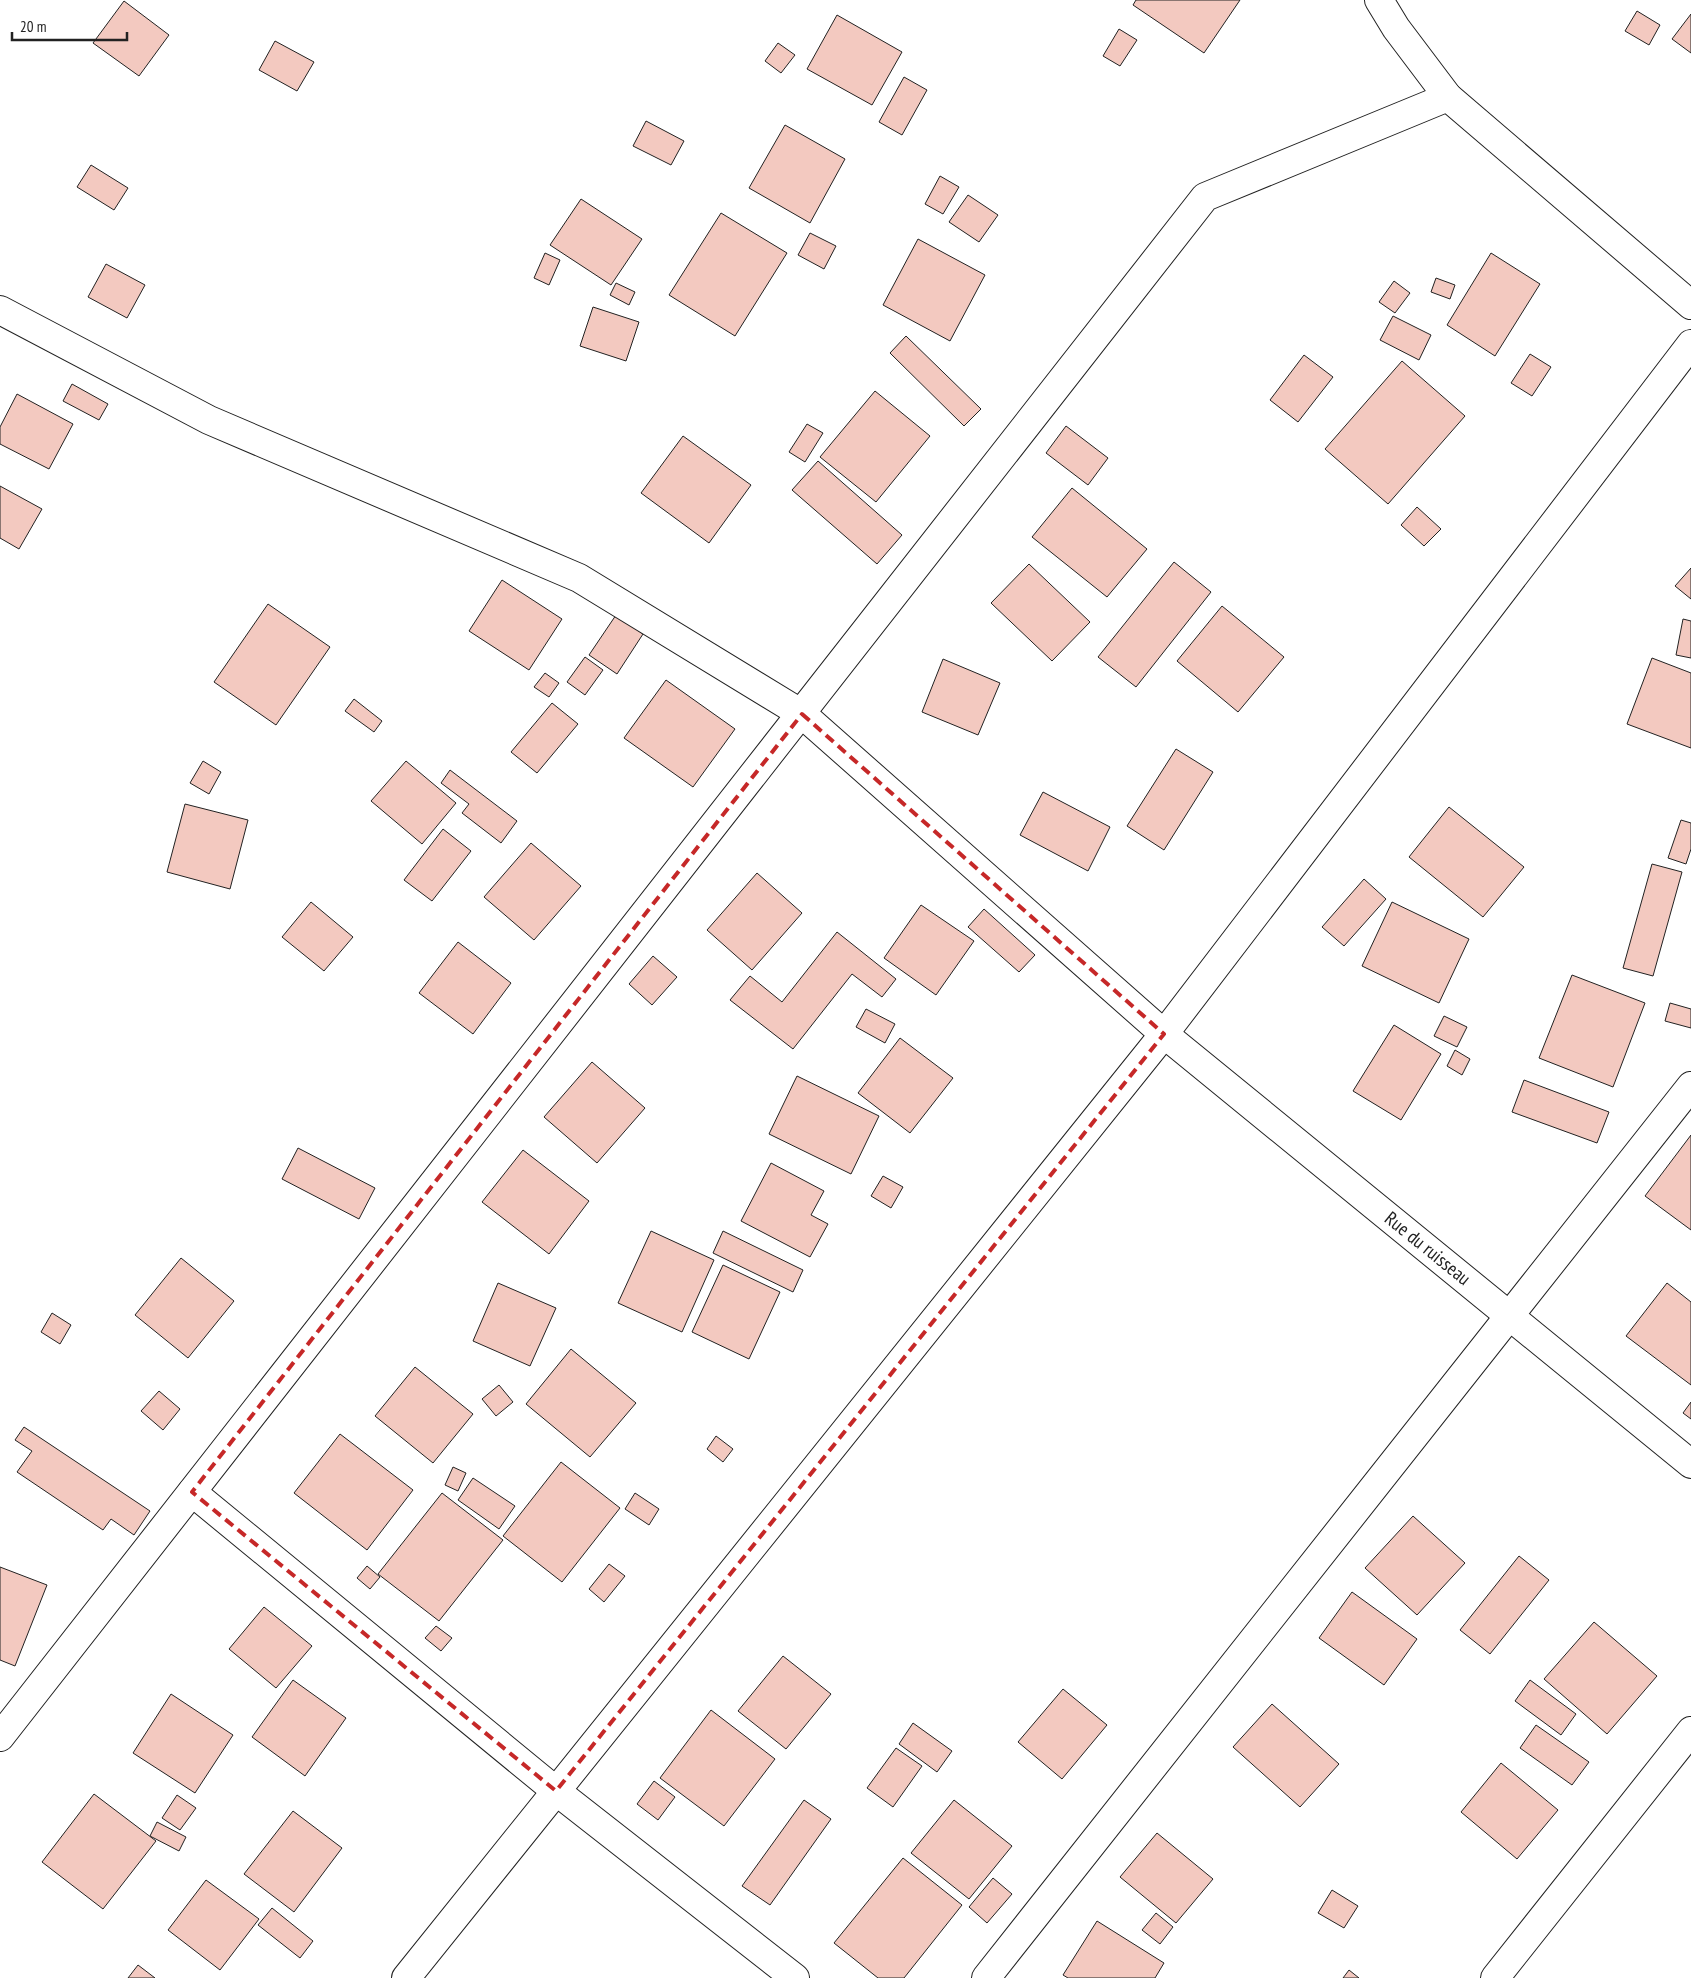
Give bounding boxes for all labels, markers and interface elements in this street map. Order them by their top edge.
scale bar [12,10,128,42]
text: 20 m [20,17,46,36]
street label: Rue du ruisseau [1380,1206,1476,1290]

